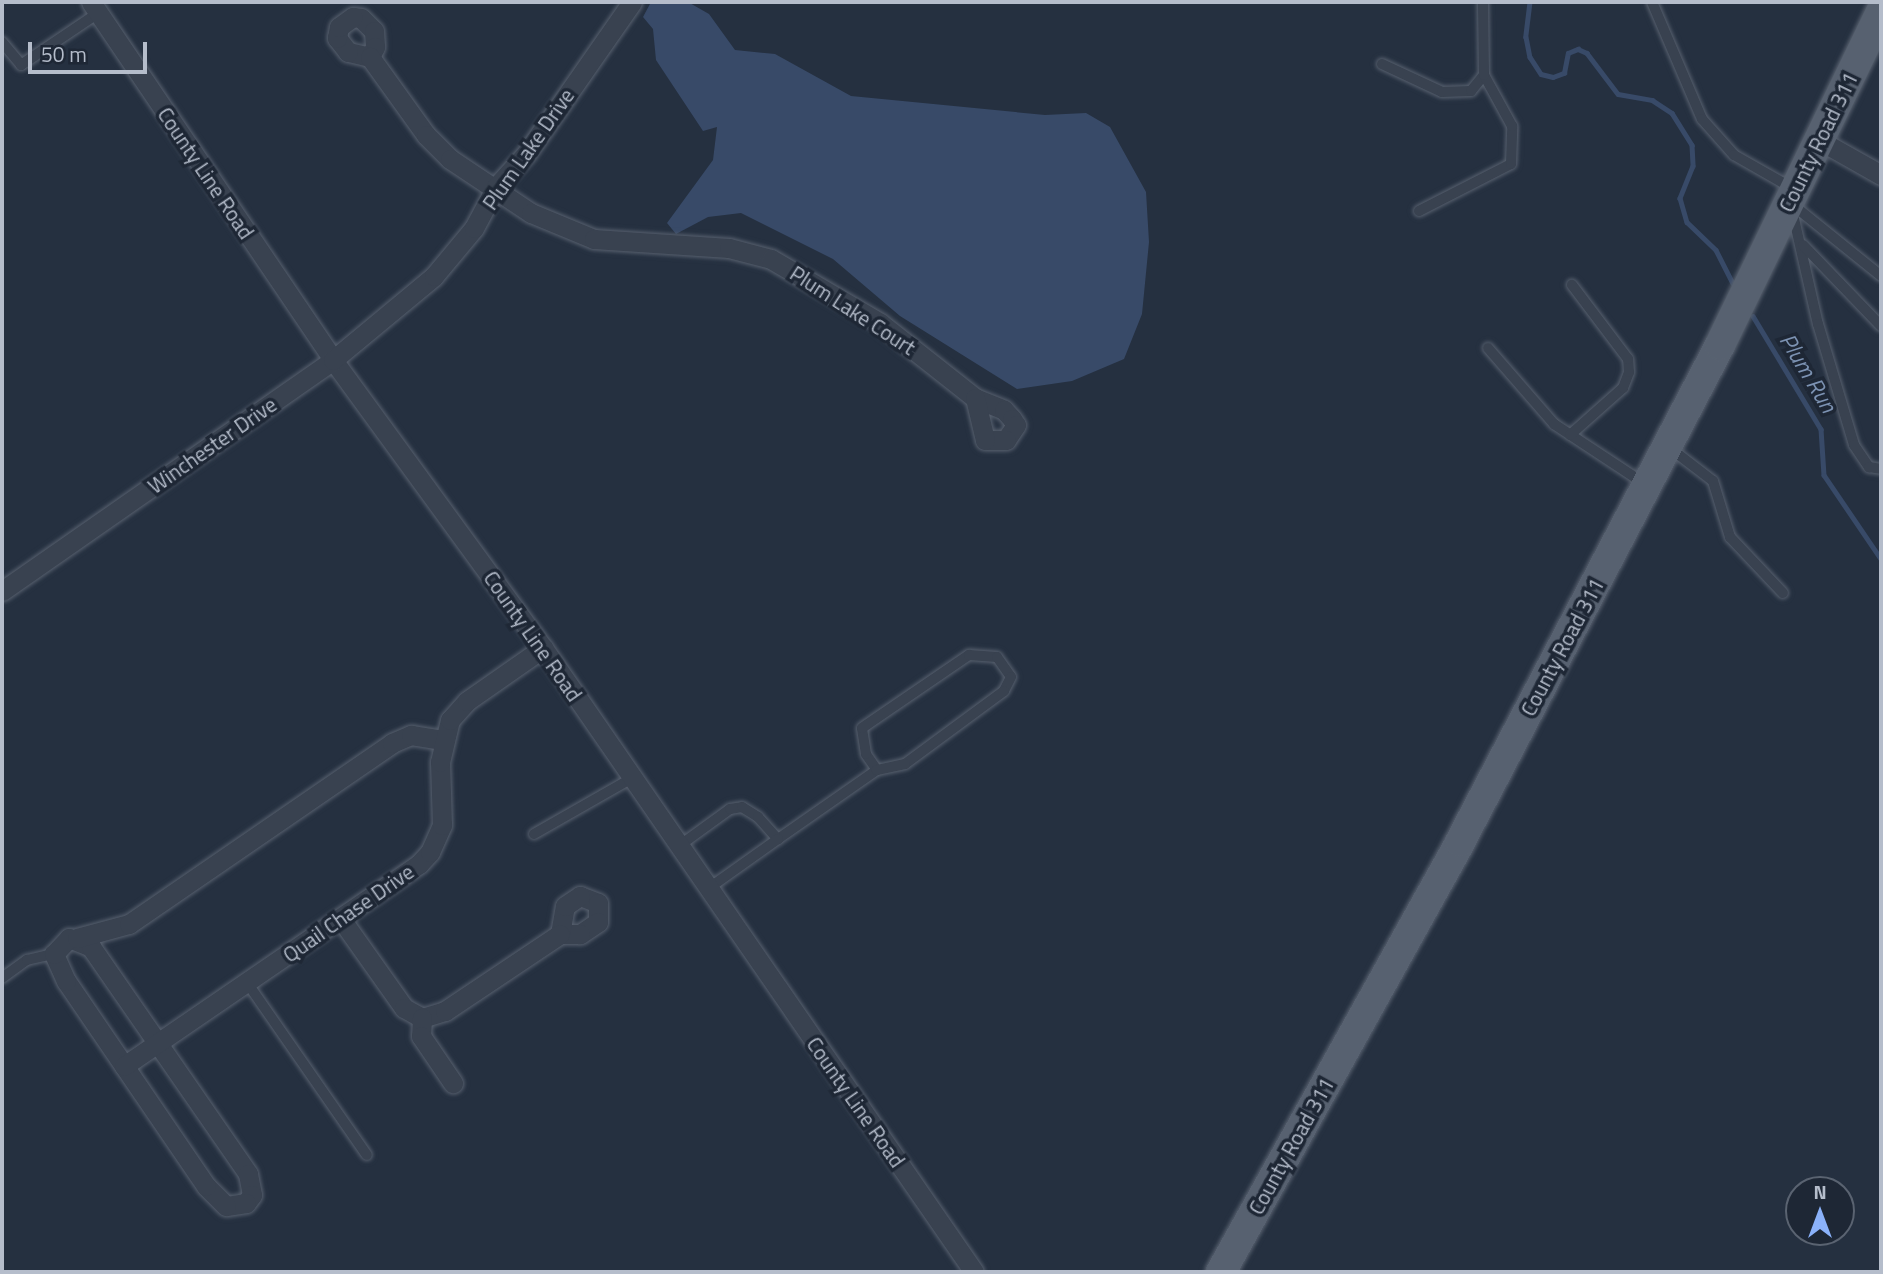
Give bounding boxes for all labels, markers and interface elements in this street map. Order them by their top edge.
scale bar [32,28,150,72]
text: 50 m [41,38,87,70]
street label: County Road 311 [1773,68,1863,216]
street label: Plum Lake Drive [477,84,579,214]
street label: County Line Road [153,102,259,244]
street label: Plum Lake Court [786,260,920,360]
water label: Plum Run [1774,328,1842,418]
street label: Winchester Drive [143,391,281,499]
street label: County Line Road [479,566,587,706]
street label: County Road 311 [1515,574,1609,720]
street label: Quail Chase Drive [278,859,418,967]
street label: County Line Road [802,1032,910,1172]
street label: County Road 311 [1243,1073,1339,1219]
north arrow [1785,1176,1855,1246]
text: N [1813,1177,1827,1206]

